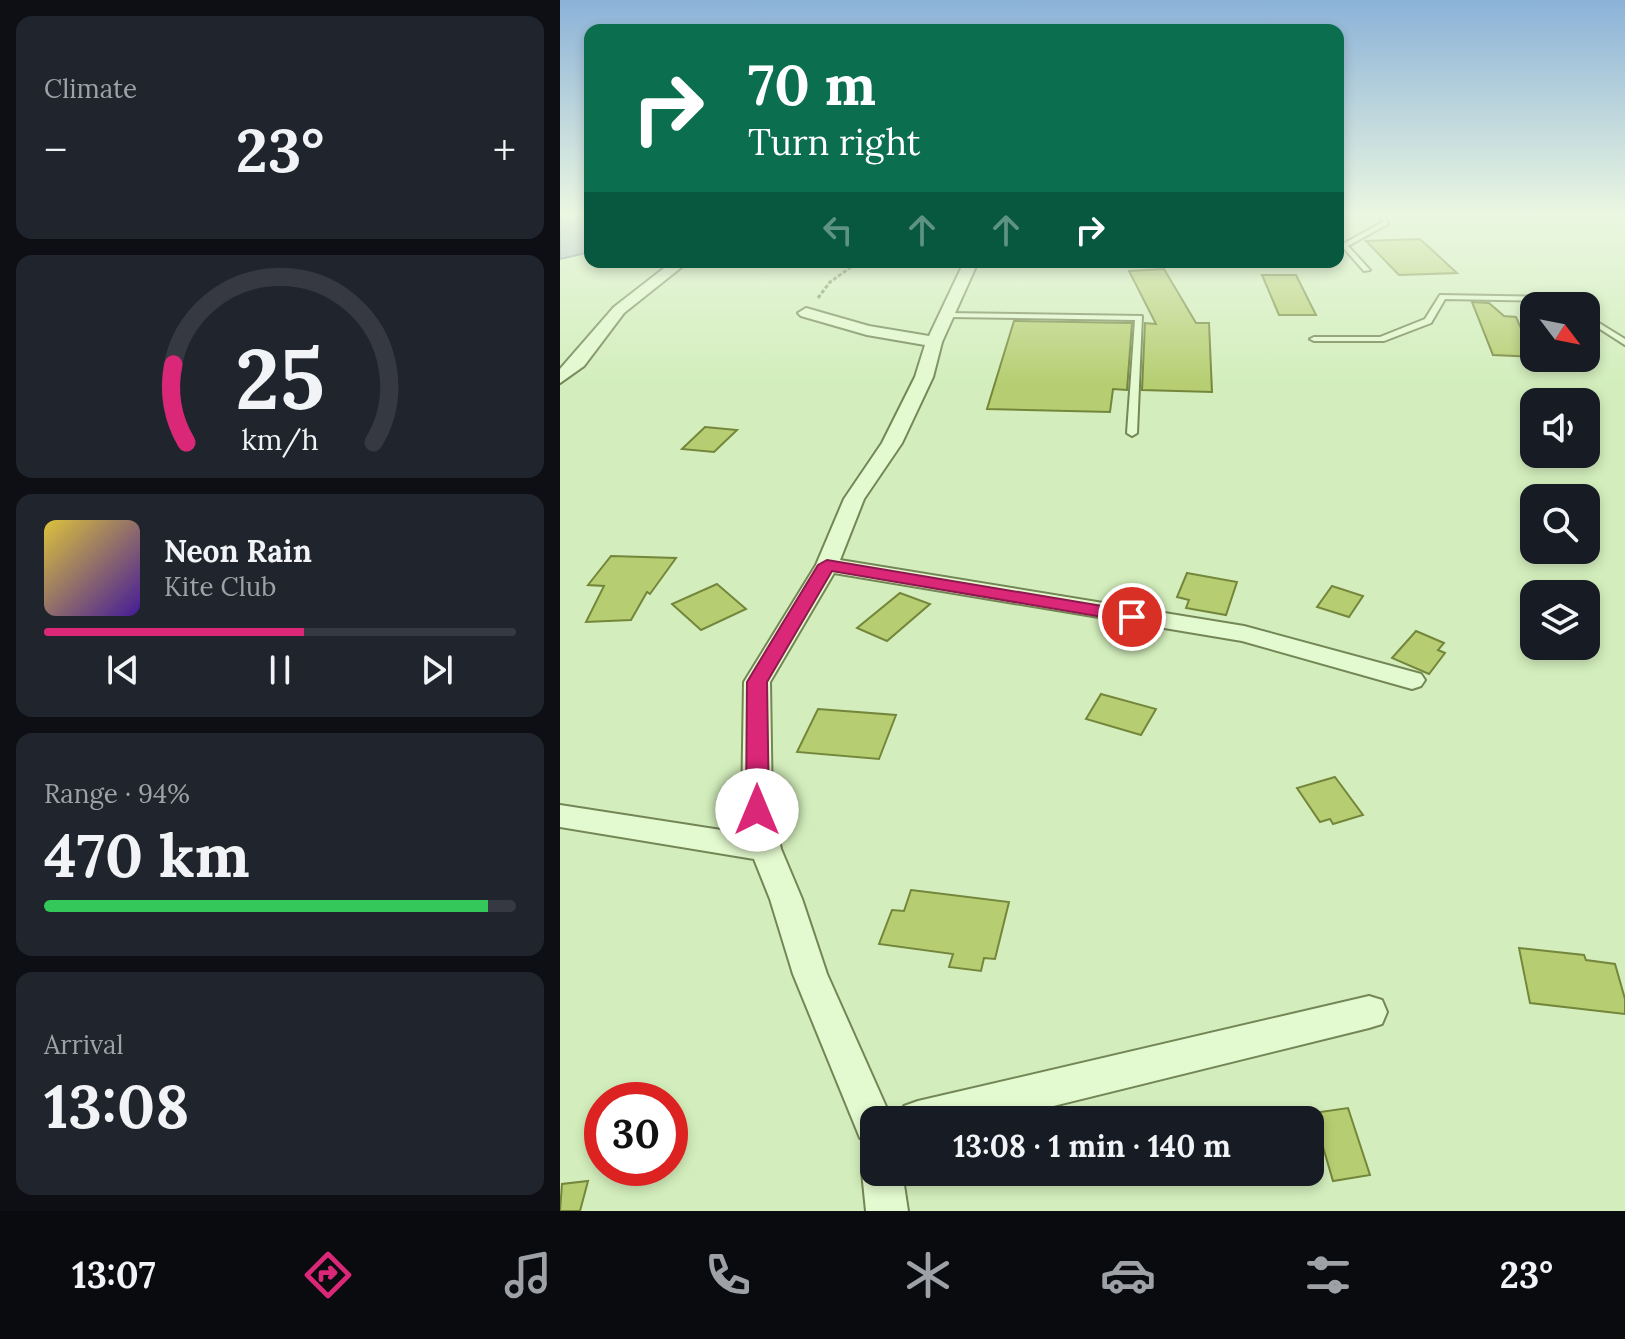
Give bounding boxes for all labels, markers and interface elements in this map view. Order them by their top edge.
text: 70 m [748,49,876,120]
icon: right [616,56,720,160]
text: Climate [44,72,137,105]
text: 23° [236,112,324,188]
text: Turn right [748,119,921,165]
text: − [44,122,67,178]
text: + [493,122,516,178]
icon: left [816,208,860,252]
icon: ahead [900,208,944,252]
icon: ahead [984,208,1028,252]
icon: right [1068,208,1112,252]
north arrow [1520,292,1600,372]
map controls [1520,292,1600,660]
text: 25 [235,324,325,431]
button: sound [1520,388,1600,468]
text: km/h [241,421,319,458]
button: search [1520,484,1600,564]
text: Neon Rain [164,532,312,570]
text: Kite Club [164,570,276,603]
button: layers [1520,580,1600,660]
pin [1098,583,1166,651]
icon: arrive [1110,595,1154,639]
icon: previous [101,648,145,692]
icon: pause [258,648,302,692]
icon: next [415,648,459,692]
position arrow [715,768,799,852]
text: Range · 94% [44,777,190,810]
text: 470 km [44,817,250,893]
text: Arrival [44,1028,123,1061]
text: 13:08 [44,1068,189,1144]
speed limit sign: 30 [584,1082,688,1186]
text: 13:08 · 1 min · 140 m [953,1127,1231,1165]
icon: directions [300,1247,356,1303]
icon: music [500,1247,556,1303]
icon: phone [700,1247,756,1303]
icon: climate [900,1247,956,1303]
icon: car [1100,1247,1156,1303]
icon: filters [1300,1247,1356,1303]
text: 13:07 [72,1252,156,1298]
text: 23° [1500,1252,1553,1298]

